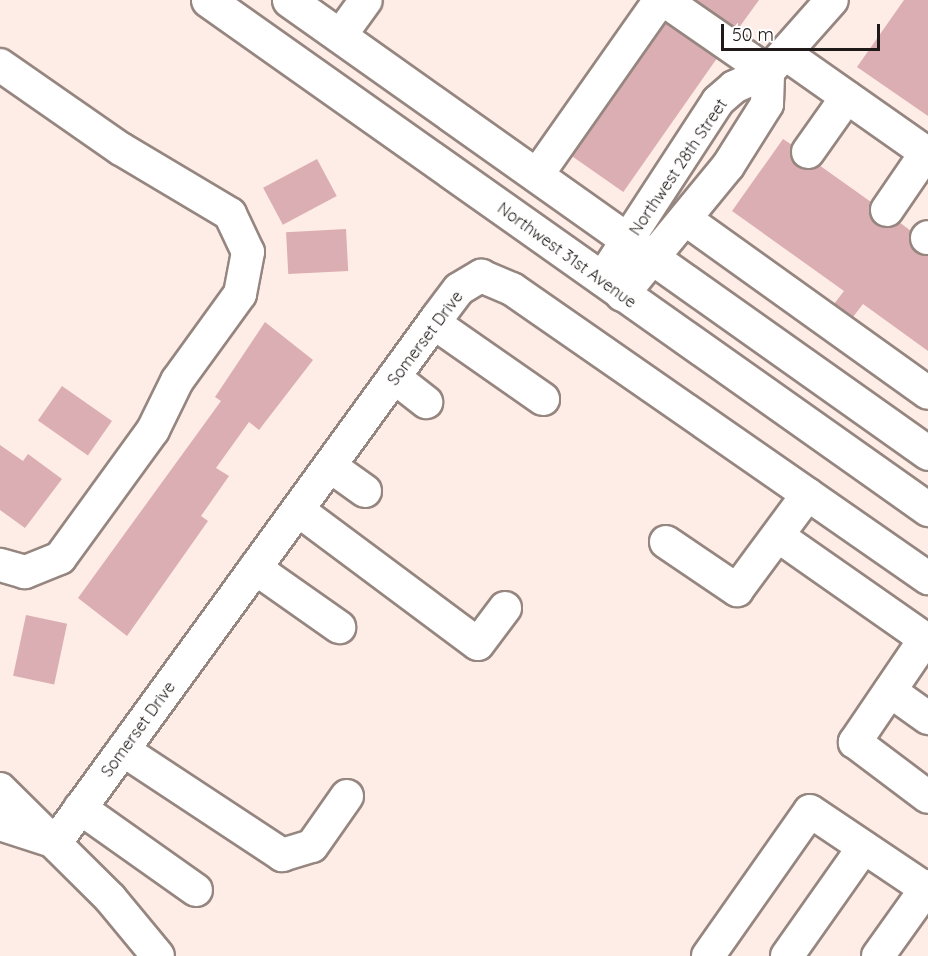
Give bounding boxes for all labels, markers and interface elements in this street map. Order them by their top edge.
scale bar [724,12,883,50]
text: 50 m [732,23,774,46]
street label: Northwest 28th Street [625,95,731,239]
street label: Northwest 31st Avenue [494,198,640,312]
street label: Somerset Drive [383,287,467,389]
street label: Somerset Drive [97,678,179,780]

